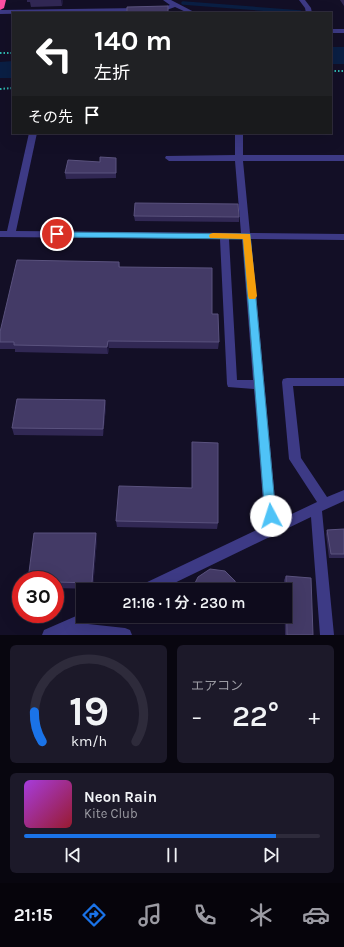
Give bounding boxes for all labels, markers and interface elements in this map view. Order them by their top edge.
text: 140 m [94,24,172,57]
icon: left [28,28,80,80]
text: 左折 [94,62,130,84]
icon: arrive [81,104,103,126]
text: その先 [28,108,73,126]
pin [40,217,74,251]
icon: arrive [46,223,68,245]
position arrow [250,495,292,537]
speed limit sign: 30 [12,571,64,623]
text: 21:16 · 1 分 · 230 m [123,594,245,612]
text: エアコン [191,678,243,693]
text: 19 [68,687,109,735]
text: 22° [232,698,279,734]
text: − [191,704,203,730]
text: + [308,704,320,730]
text: km/h [70,733,107,750]
text: Neon Rain [84,788,157,806]
text: Kite Club [84,806,138,821]
icon: previous [62,844,84,866]
icon: pause [161,844,183,866]
icon: next [260,844,282,866]
icon: directions [80,901,108,929]
icon: music [136,901,164,929]
icon: phone [191,901,219,929]
icon: climate [247,901,275,929]
icon: car [302,901,330,929]
text: 21:15 [14,904,53,926]

